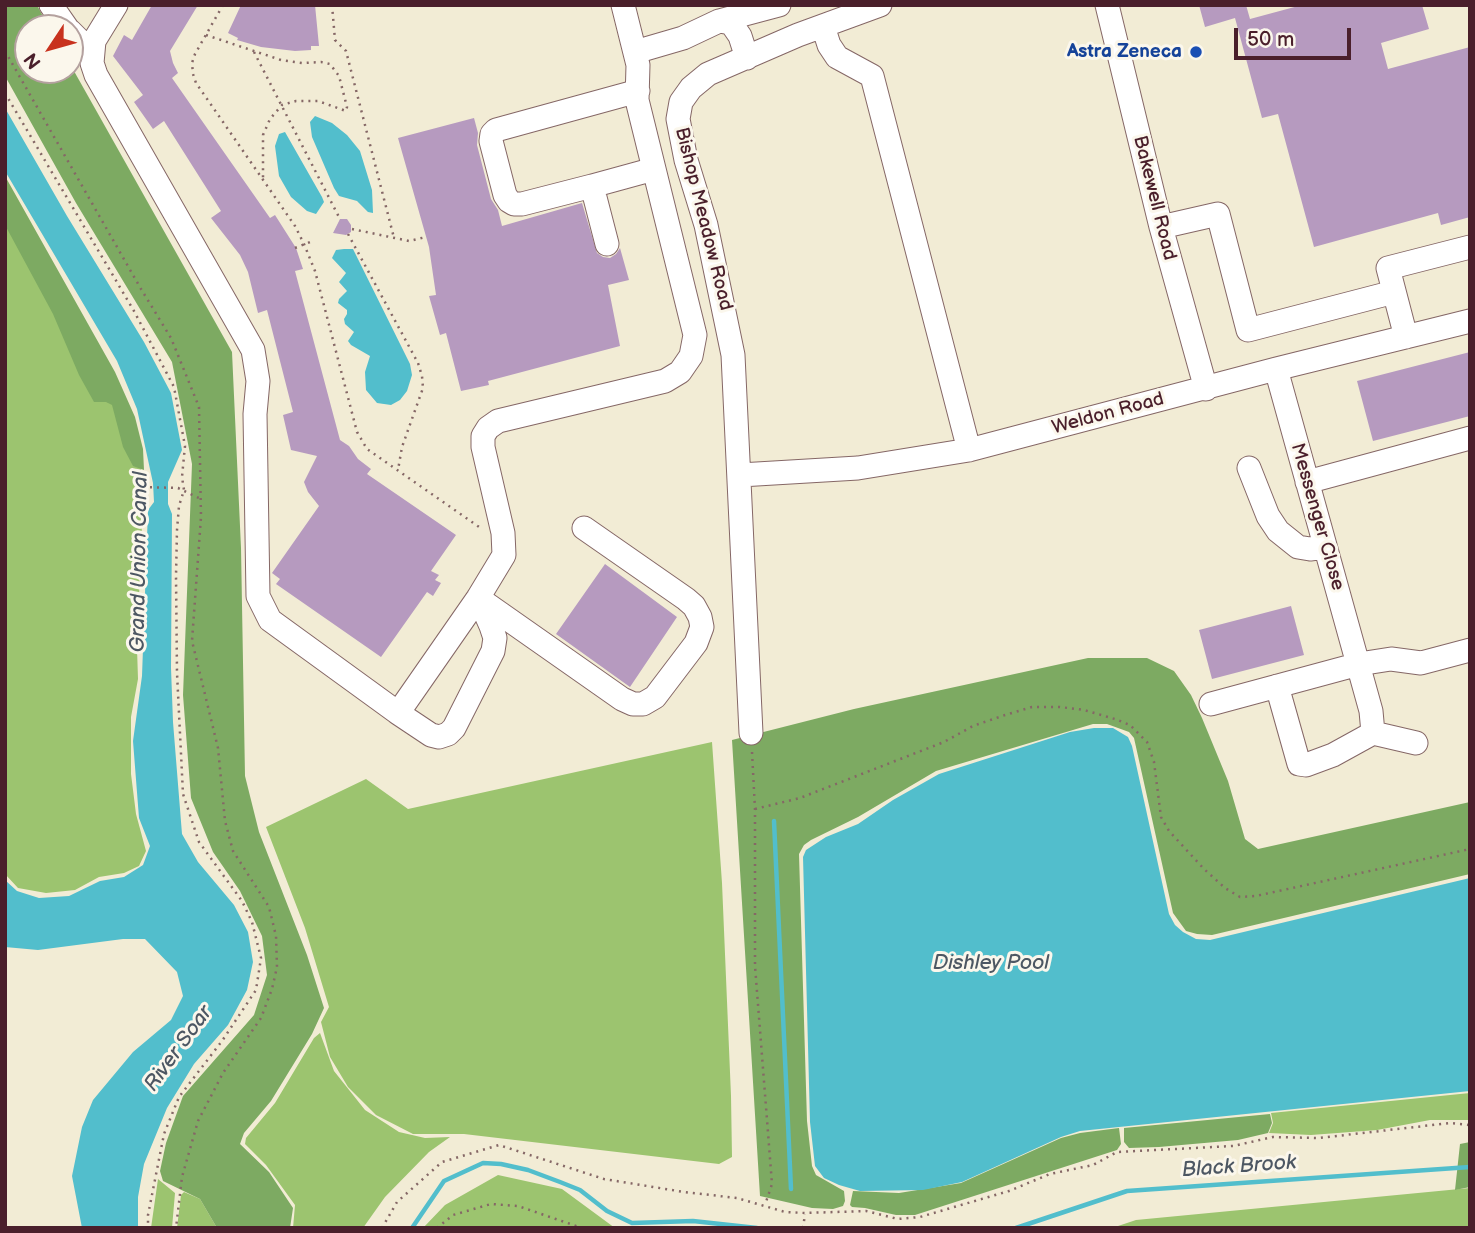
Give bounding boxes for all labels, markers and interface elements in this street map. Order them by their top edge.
north arrow [14,14,84,84]
scale bar [1237,14,1354,58]
text: 50 m [1247,27,1294,52]
place label: Astra Zeneca [1067,41,1182,63]
marker: Astra Zeneca [1188,44,1204,60]
text: N [20,48,47,73]
street label: Bishop Meadow Road [669,125,737,313]
street label: Bakewell Road [1128,133,1180,263]
street label: Weldon Road [1049,388,1167,440]
street label: Messenger Close [1285,441,1349,593]
water label: Grand Union Canal [126,471,154,653]
water label: Dishley Pool [933,951,1049,977]
water label: River Soar [139,1001,219,1097]
water label: Black Brook [1181,1150,1297,1184]

